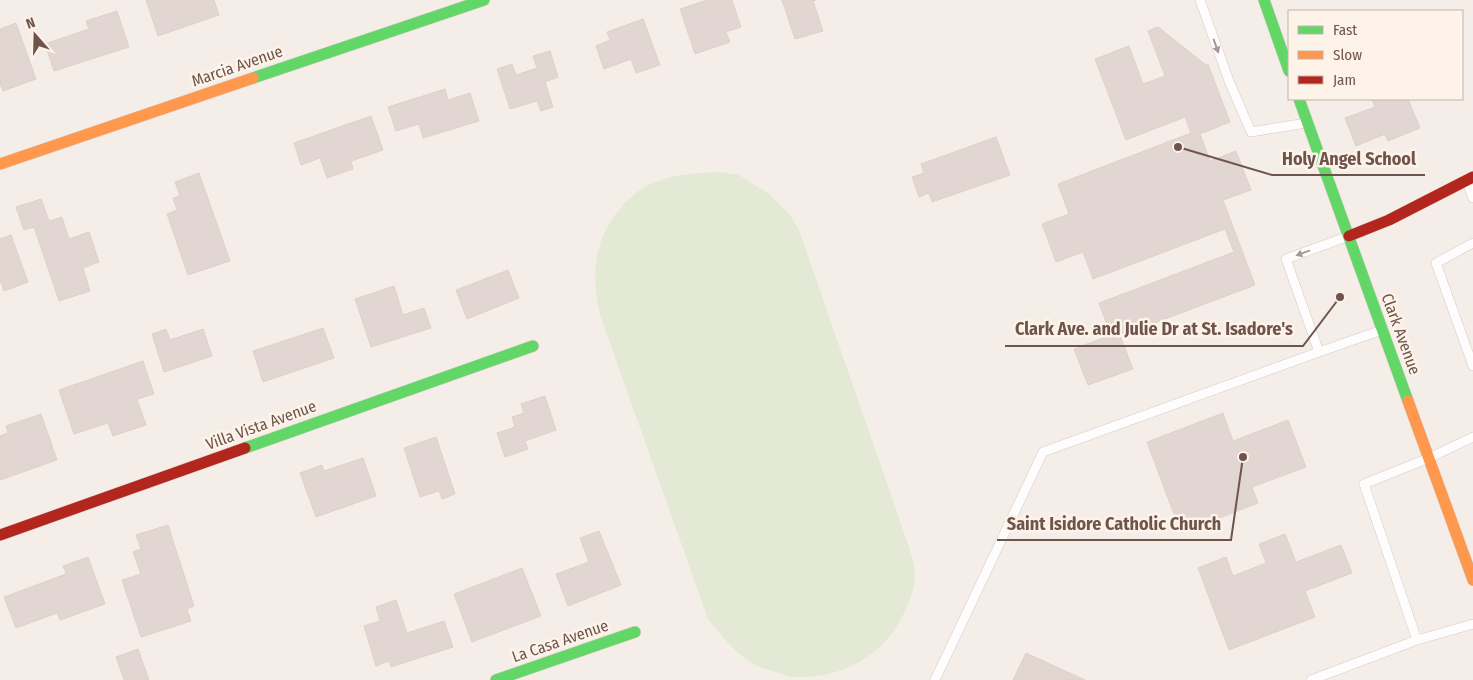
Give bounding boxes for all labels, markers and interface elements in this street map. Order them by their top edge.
north arrow [10,10,60,60]
legend [1288,10,1463,100]
text: N [24,14,38,33]
text: Fast [1333,21,1357,39]
one-way arrow [1212,39,1220,54]
street label: Marcia Avenue [189,42,285,90]
text: Slow [1333,46,1362,64]
text: Jam [1333,71,1356,89]
callout: Holy Angel School [1272,142,1425,175]
text: Holy Angel School [1282,148,1416,170]
one-way arrow [1295,249,1310,257]
street label: Clark Avenue [1378,291,1424,377]
callout: Clark Ave. and Julie Dr at St. Isadore's [1005,313,1303,346]
text: Clark Ave. and Julie Dr at St. Isadore's [1015,318,1293,340]
street label: Villa Vista Avenue [203,396,319,454]
callout: Saint Isidore Catholic Church [997,507,1231,540]
text: Saint Isidore Catholic Church [1007,513,1221,535]
street label: La Casa Avenue [509,616,611,666]

